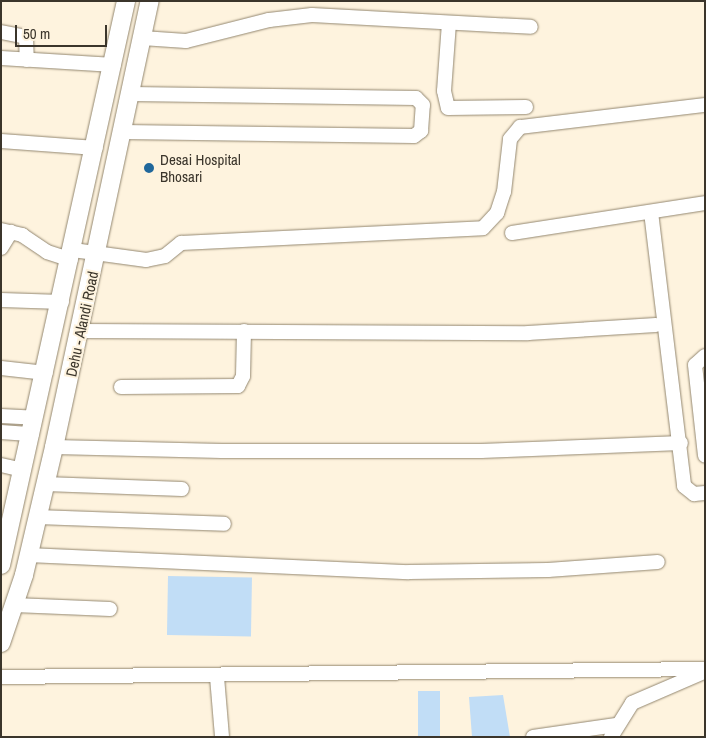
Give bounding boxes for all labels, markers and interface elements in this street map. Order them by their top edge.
scale bar [18,15,110,47]
text: 50 m [23,23,50,44]
place label: Desai Hospital Bhosari [160,150,241,185]
marker: Desai Hospital Bhosari [142,161,156,175]
street label: Dehu - Alandi Road [62,269,102,379]

